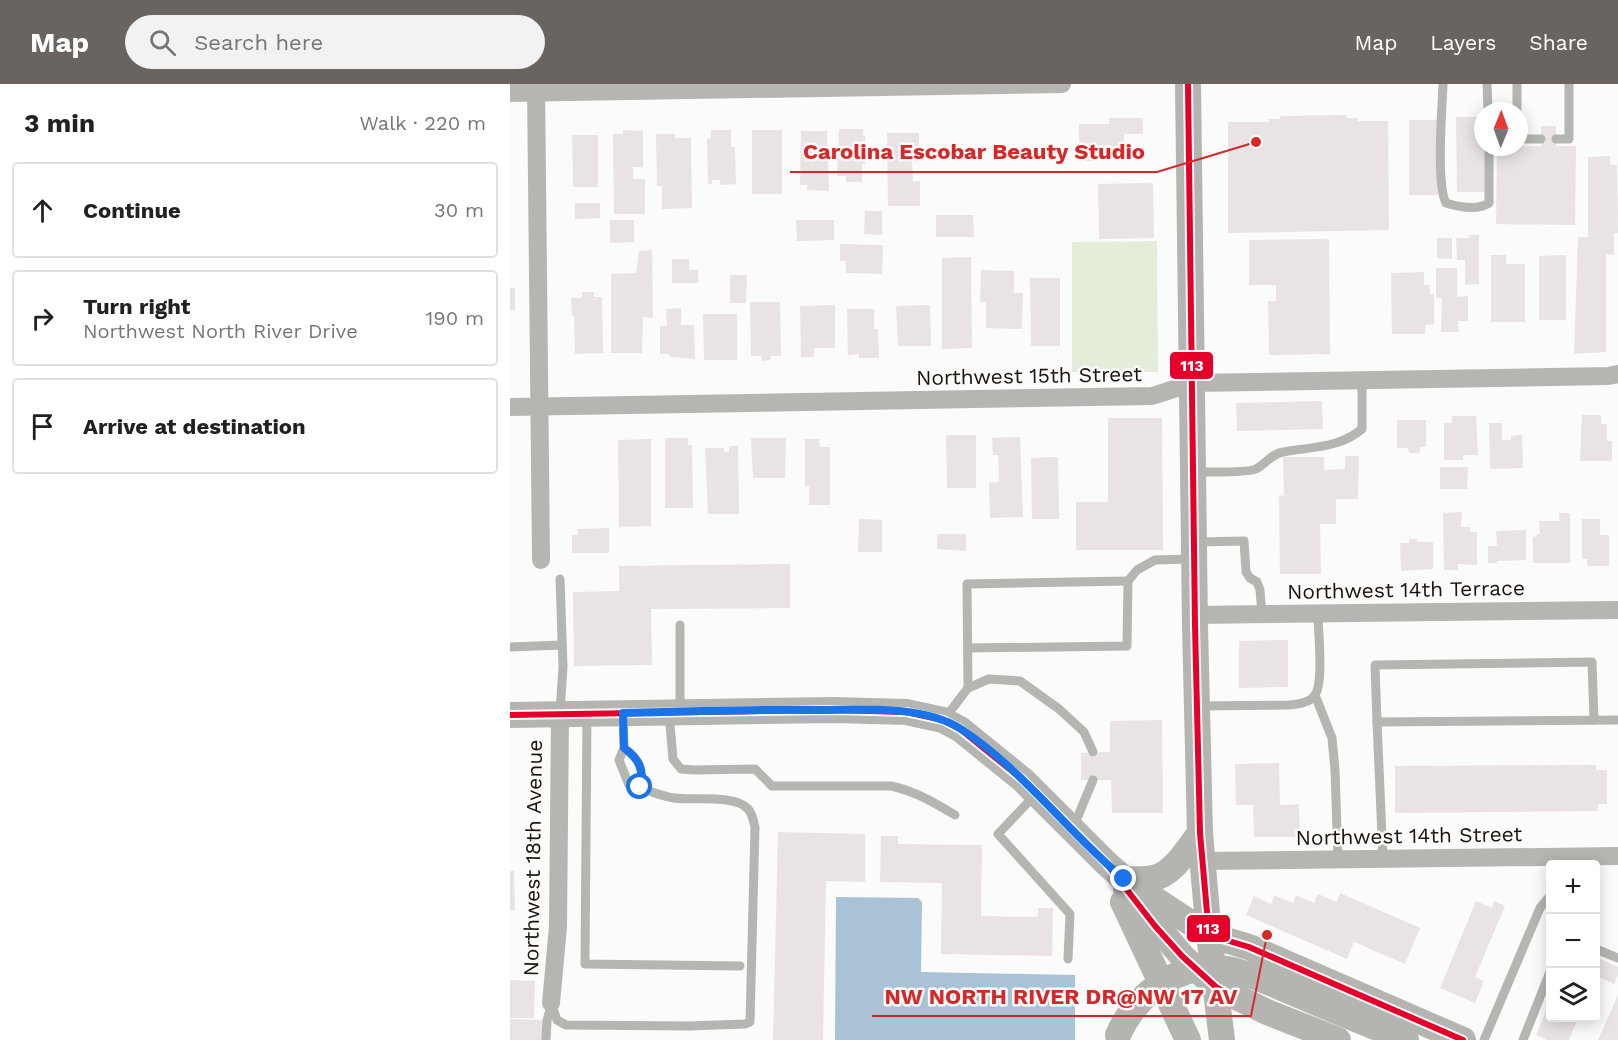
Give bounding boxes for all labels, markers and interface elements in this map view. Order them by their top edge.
search box [125,15,545,69]
text: Map [30,26,89,59]
icon: search [146,26,179,59]
text: Search here [194,30,323,55]
text: Map [1354,30,1397,55]
text: Layers [1430,30,1496,55]
text: Share [1529,30,1588,55]
north arrow [1474,102,1528,156]
text: 3 min [24,108,95,138]
text: Walk · 220 m [359,111,486,135]
callout: Carolina Escobar Beauty Studio [790,132,1157,172]
text: Carolina Escobar Beauty Studio [803,139,1145,164]
icon: ahead [26,194,59,227]
text: Continue [83,198,181,223]
text: 30 m [434,198,484,222]
text: Turn right [83,294,190,319]
icon: right [26,302,59,335]
text: 190 m [426,306,484,330]
text: Northwest North River Drive [83,319,358,343]
line badge: 113 [1169,351,1214,380]
text: 113 [1180,356,1204,375]
street label: Northwest 15th Street [916,361,1142,390]
icon: arrive [26,410,59,443]
text: Arrive at destination [83,414,306,439]
street label: Northwest 14th Terrace [1287,575,1525,604]
street label: Northwest 18th Avenue [518,739,547,977]
route start [626,773,652,799]
street label: Northwest 14th Street [1296,821,1523,850]
map controls [1546,860,1600,1022]
button: + [1546,860,1600,914]
route end [1110,865,1136,891]
line badge: 113 [1186,914,1231,943]
button: − [1546,914,1600,968]
text: 113 [1196,919,1220,938]
button: layers [1546,968,1600,1022]
callout: NW NORTH RIVER DR@NW 17 AV [872,976,1251,1016]
text: NW NORTH RIVER DR@NW 17 AV [885,984,1238,1009]

